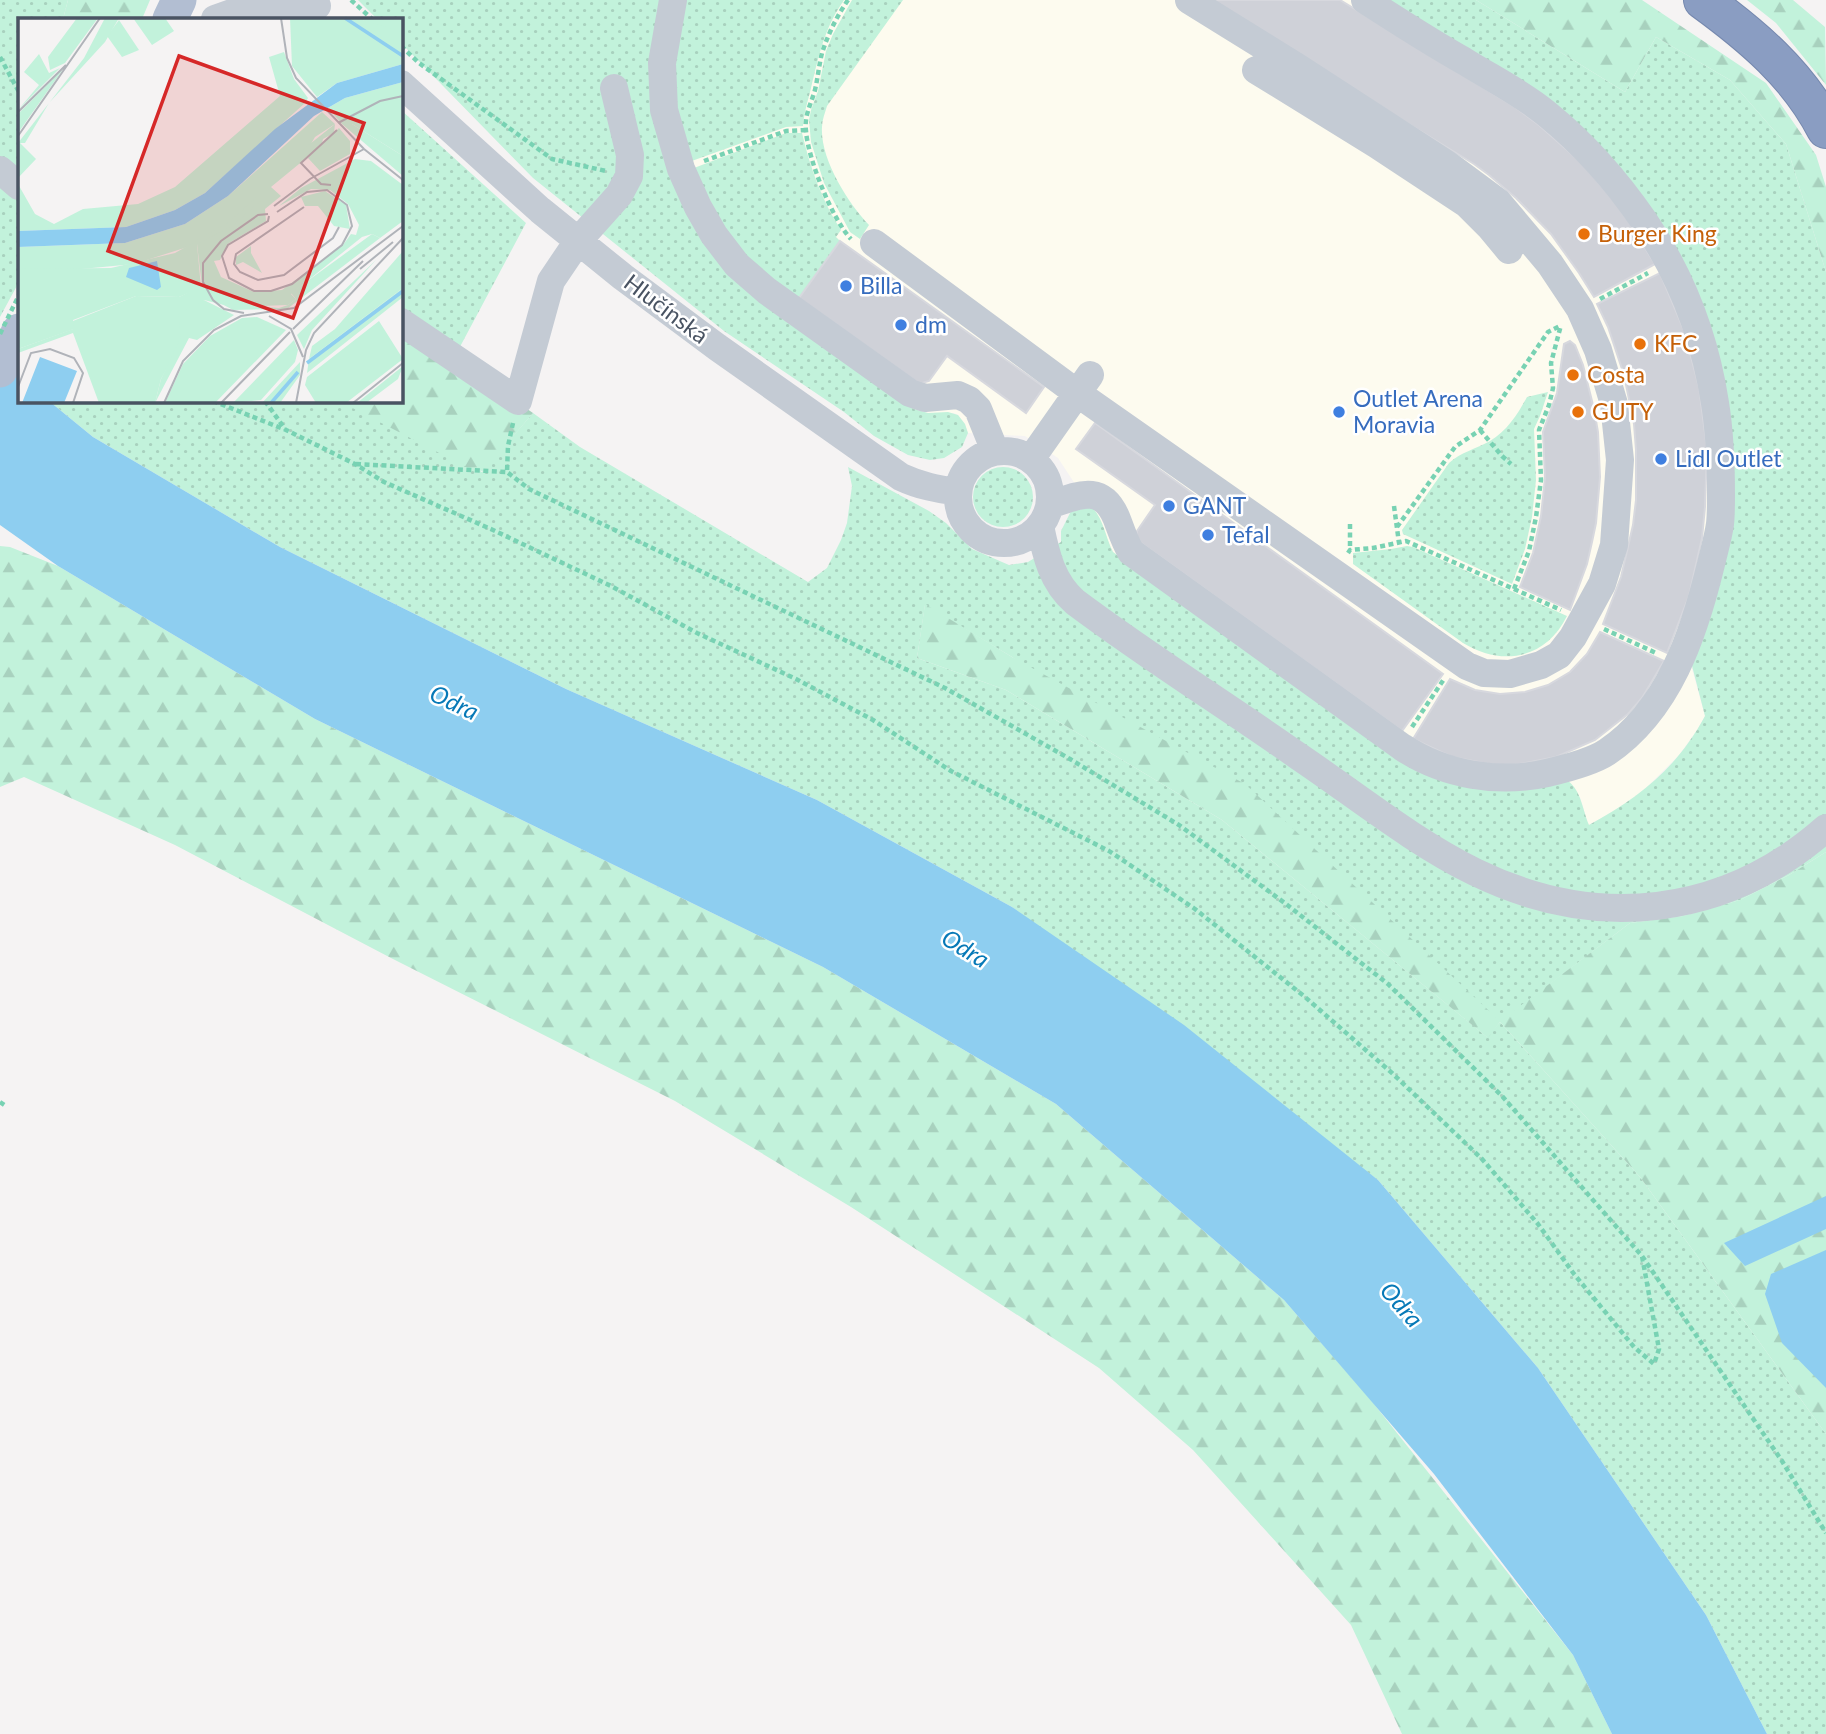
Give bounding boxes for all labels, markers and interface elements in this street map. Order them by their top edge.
inset map [18,18,402,402]
place label: Burger King [1598,219,1717,247]
marker: Burger King [1576,226,1592,242]
street label: Hlučínská [619,268,714,349]
place label: Billa [860,271,902,299]
marker: Billa [838,278,854,294]
place label: dm [915,310,947,338]
marker: dm [893,317,909,333]
place label: KFC [1654,329,1697,357]
marker: KFC [1632,336,1648,352]
place label: Costa [1587,360,1645,388]
marker: Costa [1565,367,1581,383]
place label: Outlet Arena Moravia [1353,384,1483,438]
place label: GUTY [1592,397,1654,425]
marker: Outlet Arena Moravia [1331,404,1347,420]
marker: GUTY [1570,404,1586,420]
place label: Lidl Outlet [1675,444,1782,472]
marker: Lidl Outlet [1653,451,1669,467]
place label: GANT [1183,491,1247,519]
marker: GANT [1161,498,1177,514]
place label: Tefal [1222,520,1270,548]
marker: Tefal [1200,527,1216,543]
water label: Odra [426,678,484,725]
water label: Odra [937,922,995,973]
water label: Odra [1375,1276,1430,1333]

